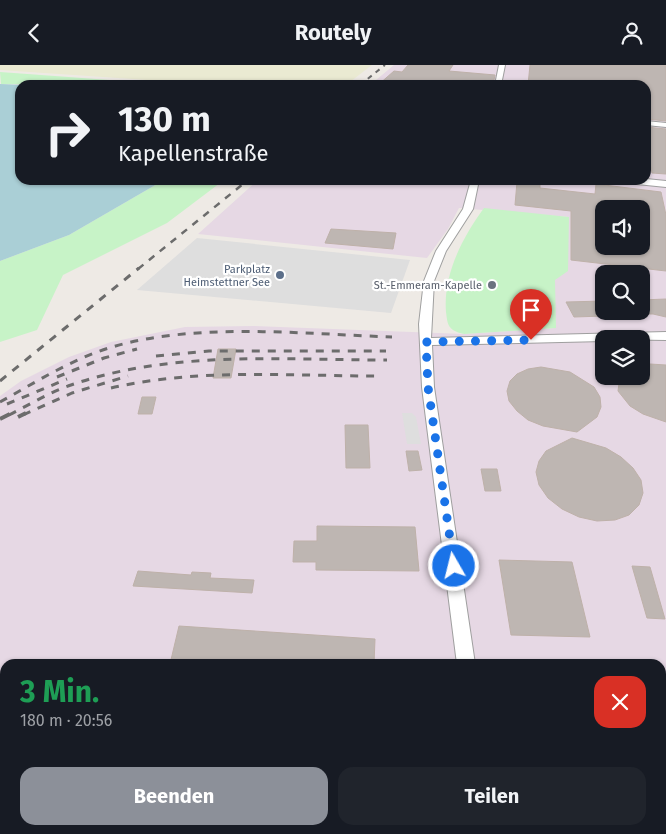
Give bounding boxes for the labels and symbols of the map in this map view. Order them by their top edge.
place label: Parkplatz Heimstettner See [184,263,270,289]
marker: Parkplatz Heimstettner See [274,269,286,281]
place label: St.-Emmeram-Kapelle [374,279,482,292]
marker: St.-Emmeram-Kapelle [486,279,498,291]
pin [510,289,552,340]
position arrow [427,539,479,591]

